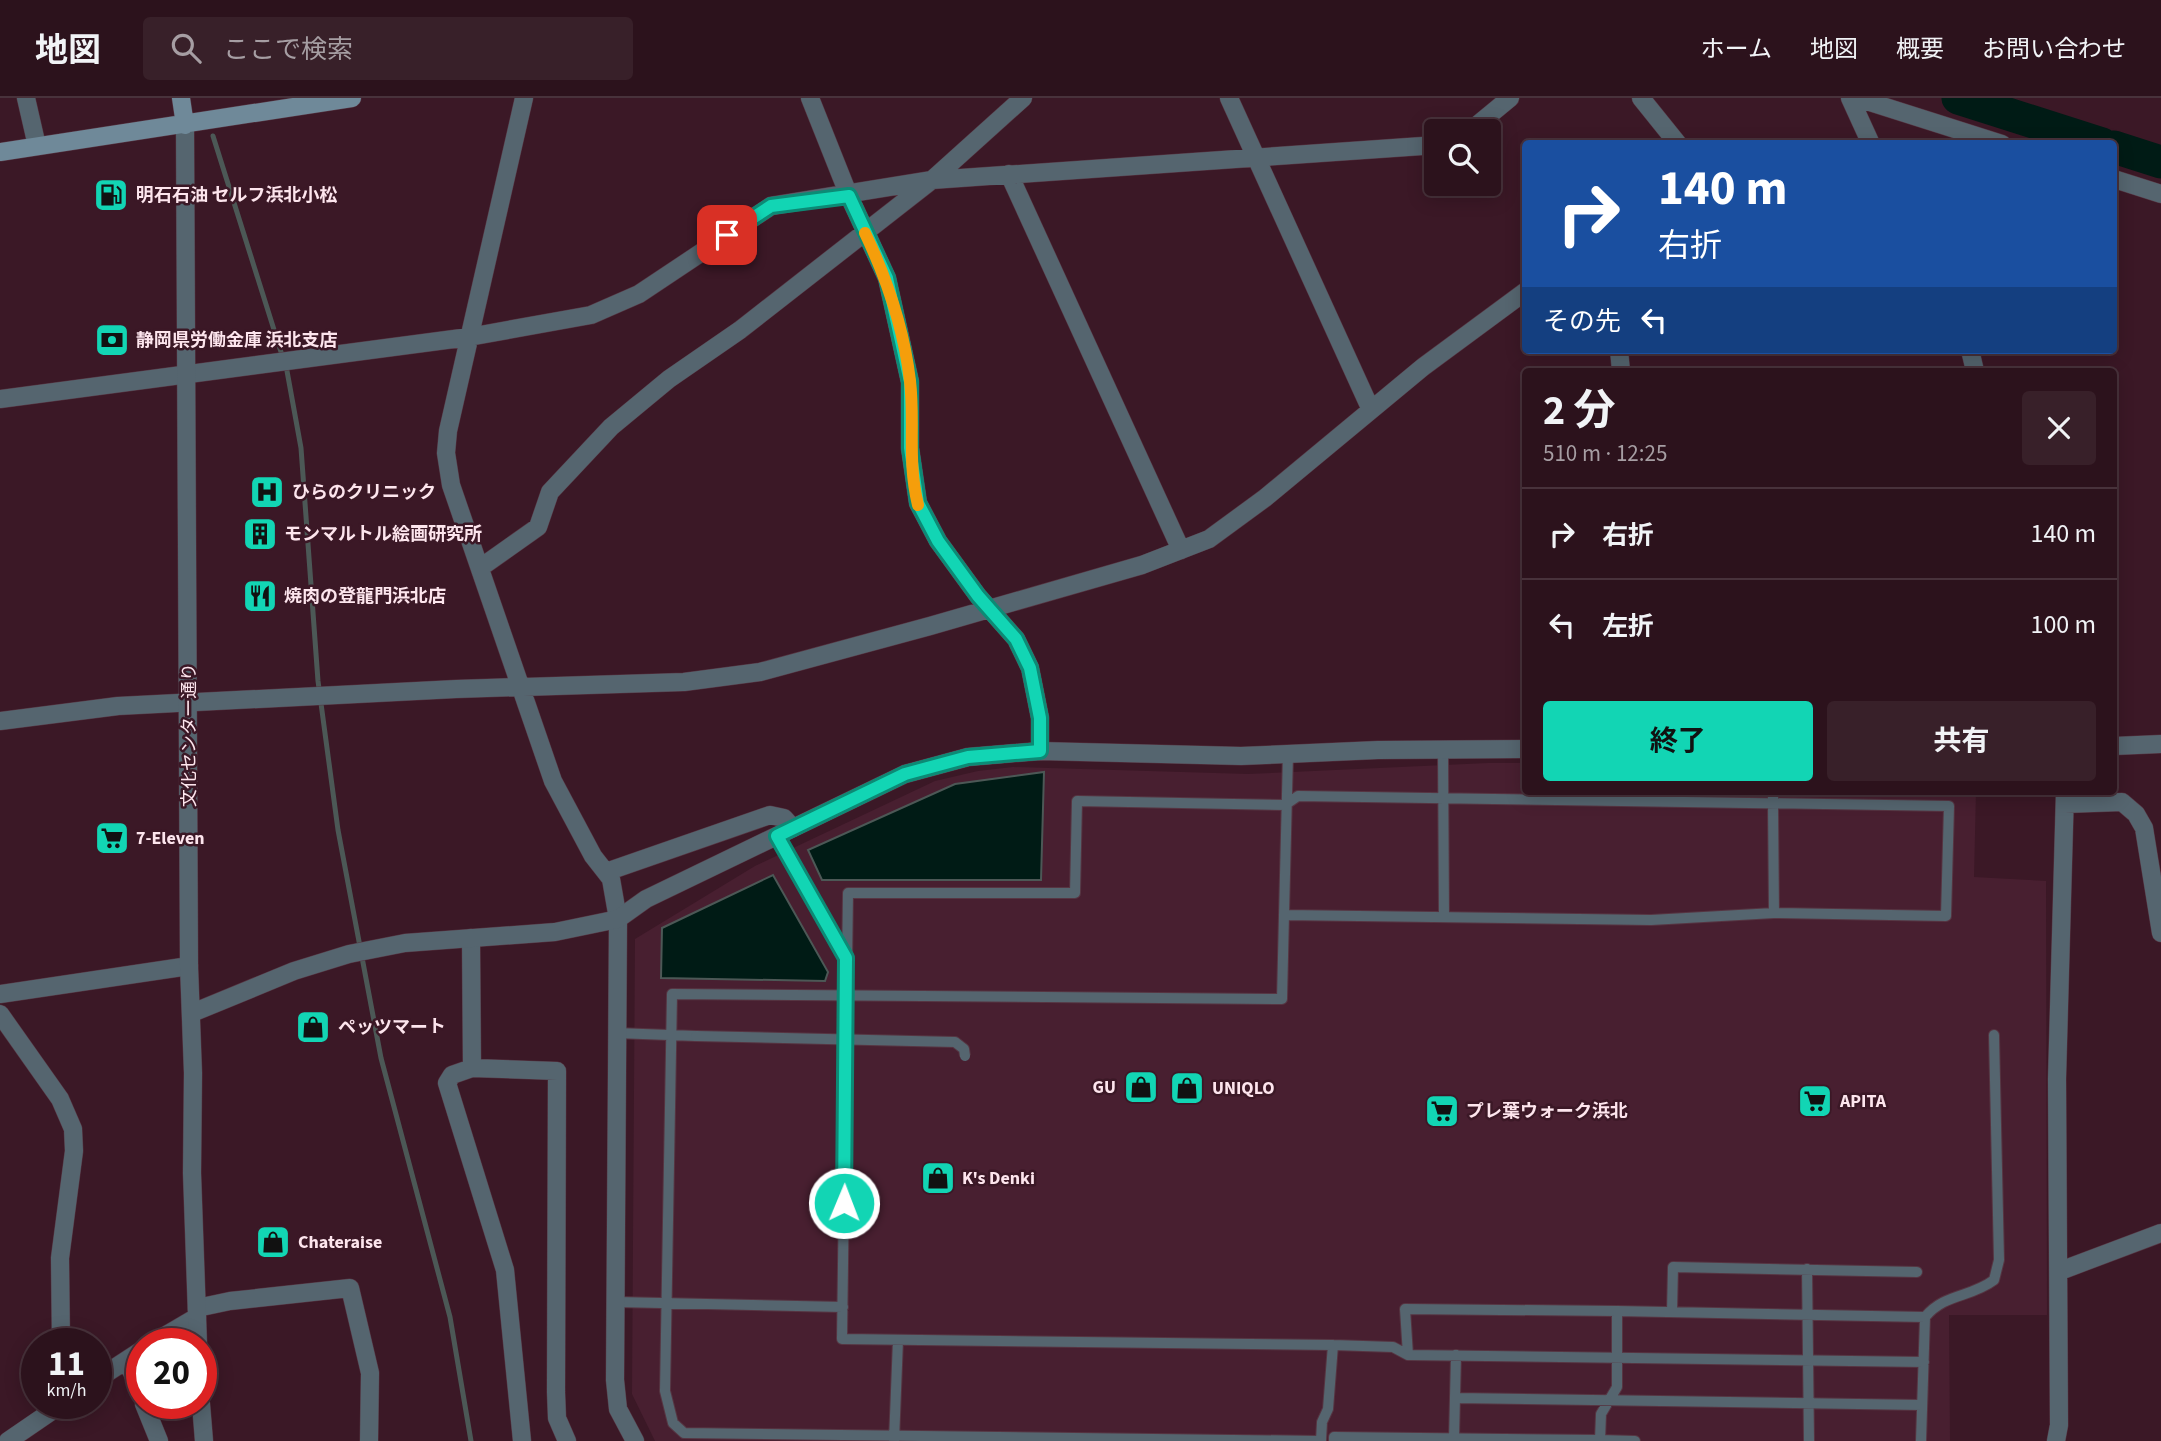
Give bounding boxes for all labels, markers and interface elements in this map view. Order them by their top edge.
search box [143,17,633,80]
text: 地図 [35,27,101,74]
icon: search [167,29,205,67]
text: ここで検索 [223,31,353,68]
text: ホーム [1701,32,1772,67]
text: 地図 [1810,32,1858,67]
text: 概要 [1896,32,1944,67]
text: お問い合わせ [1982,32,2126,67]
map controls [1424,119,1501,196]
button: search [1424,119,1501,196]
text: 140 m [1658,154,1787,224]
icon: right [1543,168,1634,259]
fuel station icon: 明石石油 セルフ浜北小松 [92,176,130,214]
place label: 明石石油 セルフ浜北小松 [136,183,338,208]
pin [697,205,757,265]
icon: arrive [708,216,746,254]
text: 右折 [1658,223,1722,269]
icon: left [1635,301,1673,339]
text: その先 [1543,303,1621,340]
bank icon: 静岡県労働金庫 浜北支店 [93,321,131,359]
place label: 静岡県労働金庫 浜北支店 [136,328,338,353]
text: 2 分 [1543,381,1616,441]
button: close [2022,391,2096,465]
text: 510 m · 12:25 [1543,437,1667,470]
hospital icon: ひらのクリニック [248,473,286,511]
place label: ひらのクリニック [292,480,436,505]
building icon: モンマルトル絵画研究所 [241,515,279,553]
icon: right [1543,515,1581,553]
text: 140 m [2030,515,2096,552]
text: 右折 [1602,517,1654,554]
place label: モンマルトル絵画研究所 [284,522,482,547]
restaurant icon: 焼肉の登龍門浜北店 [241,577,279,615]
place label: 焼肉の登龍門浜北店 [284,584,446,609]
icon: left [1543,606,1581,644]
text: 100 m [2030,606,2096,643]
text: 左折 [1602,608,1654,645]
street label: 文化センター通り [177,663,202,807]
button: 終了 [1543,701,1813,781]
button: 共有 [1827,701,2096,781]
supermarket icon: 7-Eleven [93,819,131,857]
place label: 7-Eleven [136,826,205,851]
shop icon: ペッツマート [294,1008,332,1046]
place label: ペッツマート [338,1015,446,1040]
shop icon: GU [1122,1068,1160,1106]
shop icon: UNIQLO [1168,1069,1206,1107]
place label: GU [1093,1075,1116,1100]
place label: UNIQLO [1212,1076,1275,1101]
supermarket icon: APITA [1796,1082,1834,1120]
place label: APITA [1839,1089,1887,1114]
supermarket icon: プレ葉ウォーク浜北 [1423,1092,1461,1130]
place label: プレ葉ウォーク浜北 [1466,1099,1628,1124]
shop icon: K's Denki [919,1159,957,1197]
position arrow [807,1166,881,1240]
place label: K's Denki [962,1166,1035,1191]
shop icon: Chateraise [254,1223,292,1261]
place label: Chateraise [298,1230,382,1255]
speed limit sign: 20 [126,1328,217,1419]
text: 11 [48,1339,85,1389]
text: km/h [47,1378,86,1403]

